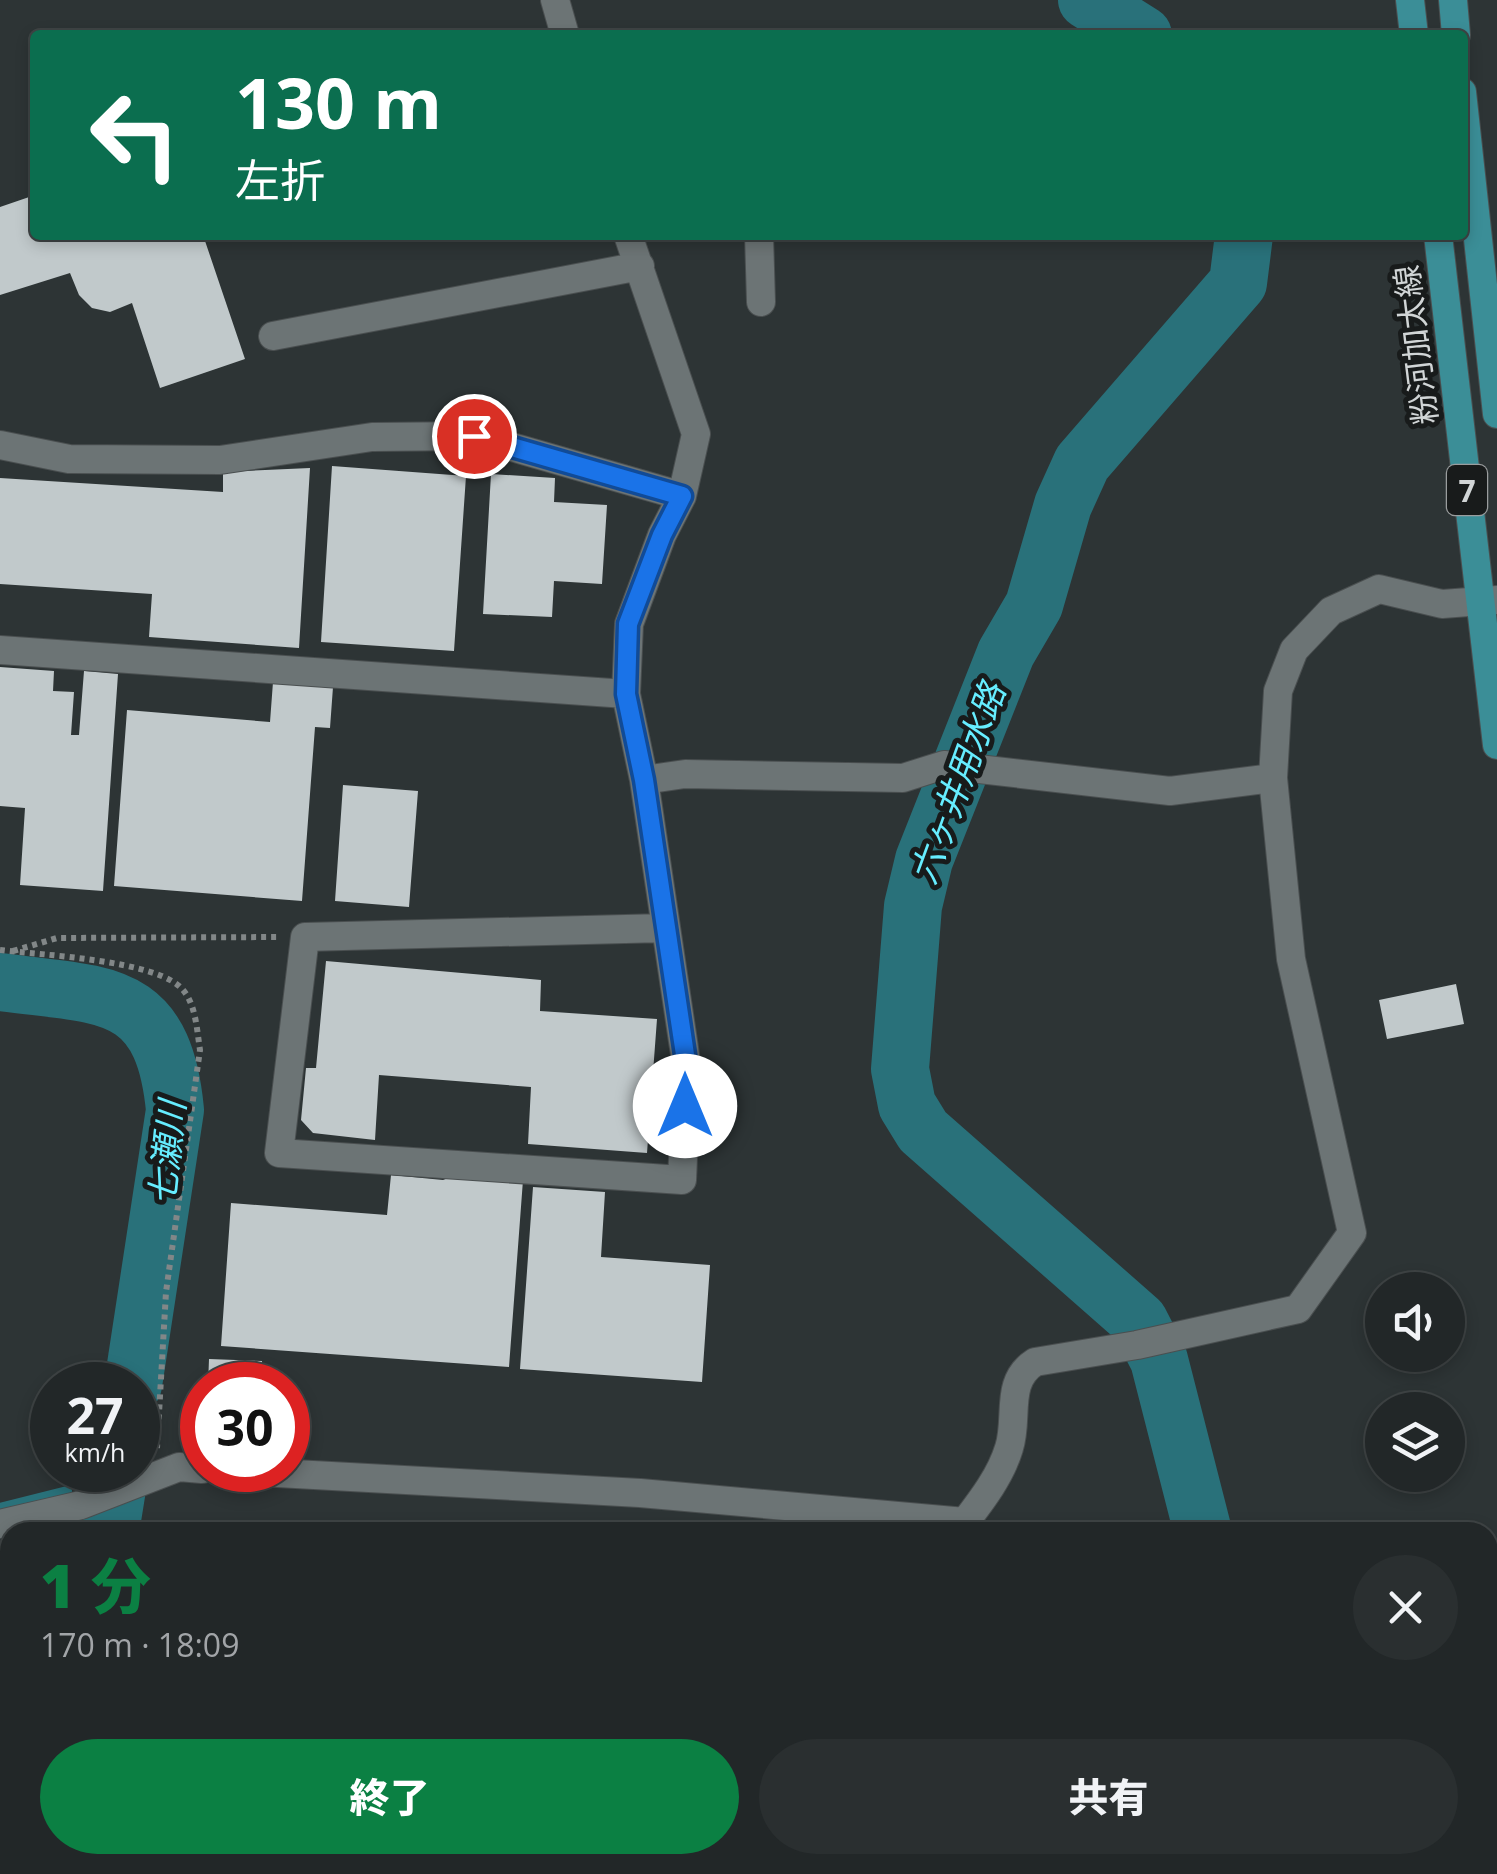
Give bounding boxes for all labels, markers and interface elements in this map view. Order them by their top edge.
text: 130 m [235,54,442,150]
icon: left [70,70,200,200]
text: 左折 [235,149,325,210]
street label: 粉河加太線 [1384,263,1446,427]
pin [432,394,517,479]
icon: arrive [447,409,502,464]
road number: 7 [1447,465,1487,515]
water label: 六ヶ井用水路 [899,673,1016,890]
position arrow [633,1054,737,1158]
water label: 七瀬川 [137,1094,195,1208]
map controls [1365,1272,1465,1492]
button: sound [1365,1272,1465,1372]
speed limit sign: 30 [180,1362,310,1492]
text: 27 [66,1381,124,1449]
button: layers [1365,1392,1465,1492]
text: km/h [65,1435,125,1469]
text: 1 分 [40,1544,151,1626]
button: close [1353,1555,1458,1660]
text: 170 m · 18:09 [40,1623,239,1666]
button: 終了 [40,1739,739,1854]
button: 共有 [759,1739,1458,1854]

